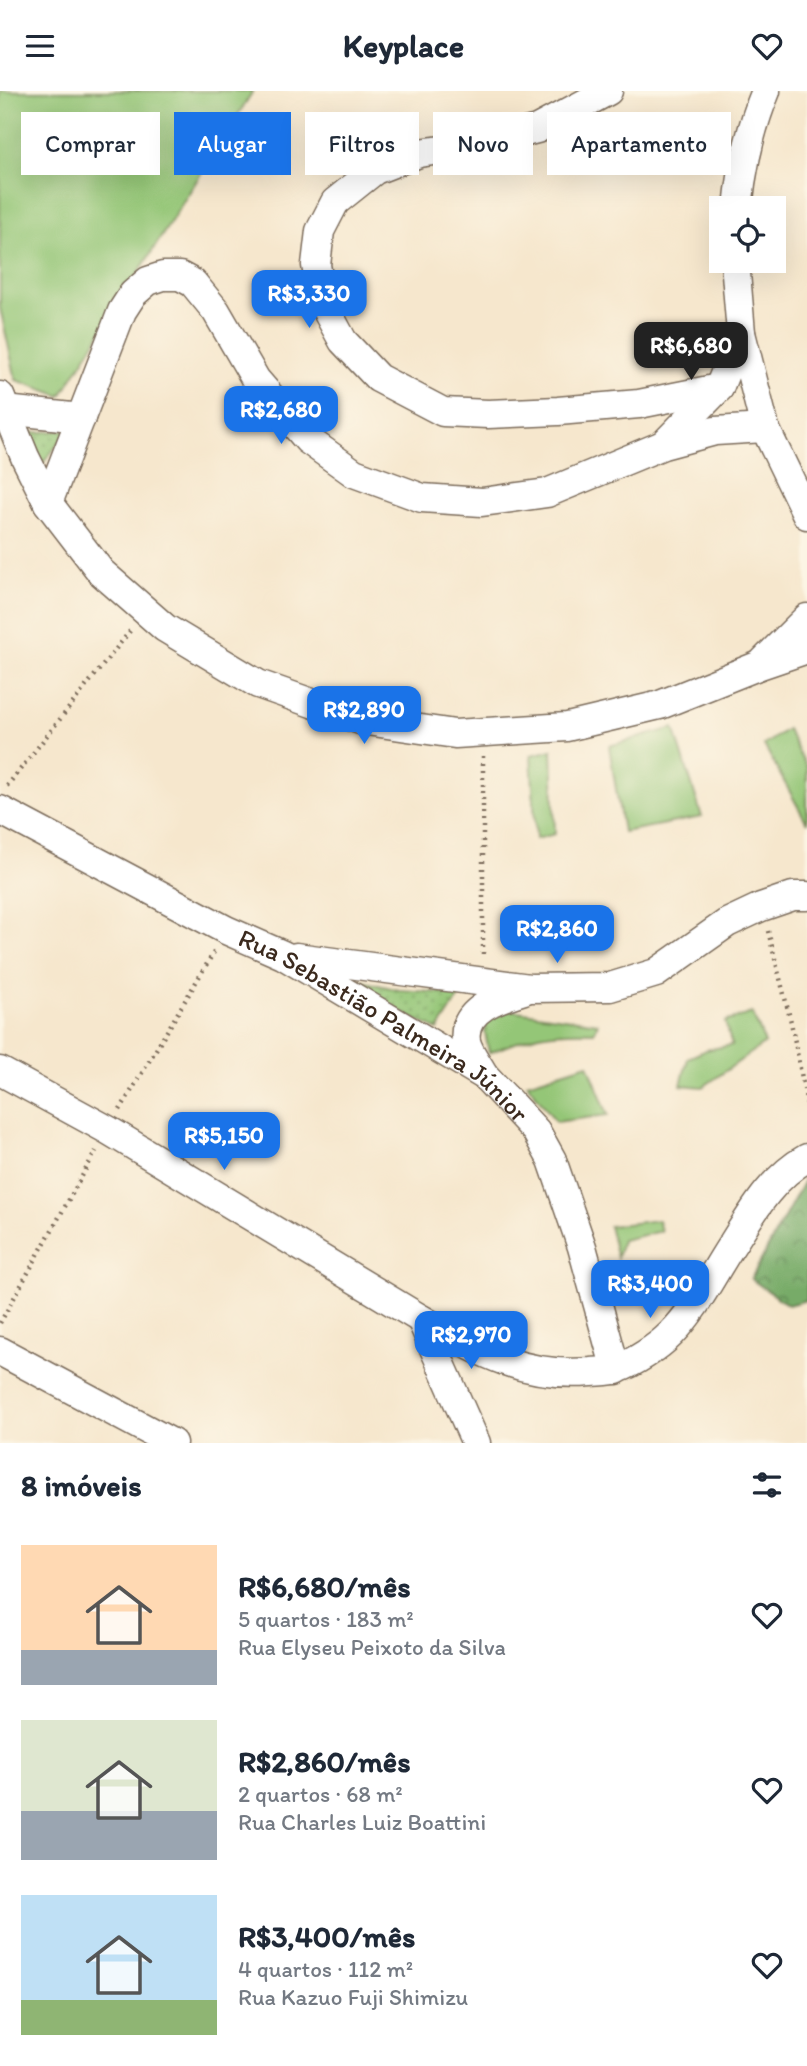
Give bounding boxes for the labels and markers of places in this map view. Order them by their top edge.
pin: R$3,330 [244,271,374,330]
pin: R$6,680 [626,323,756,382]
pin: R$2,680 [216,387,346,446]
pin: R$2,890 [299,687,429,746]
pin: R$2,860 [492,905,622,965]
pin: R$5,150 [159,1112,289,1172]
pin: R$3,400 [585,1261,715,1320]
pin: R$2,970 [406,1311,536,1371]

